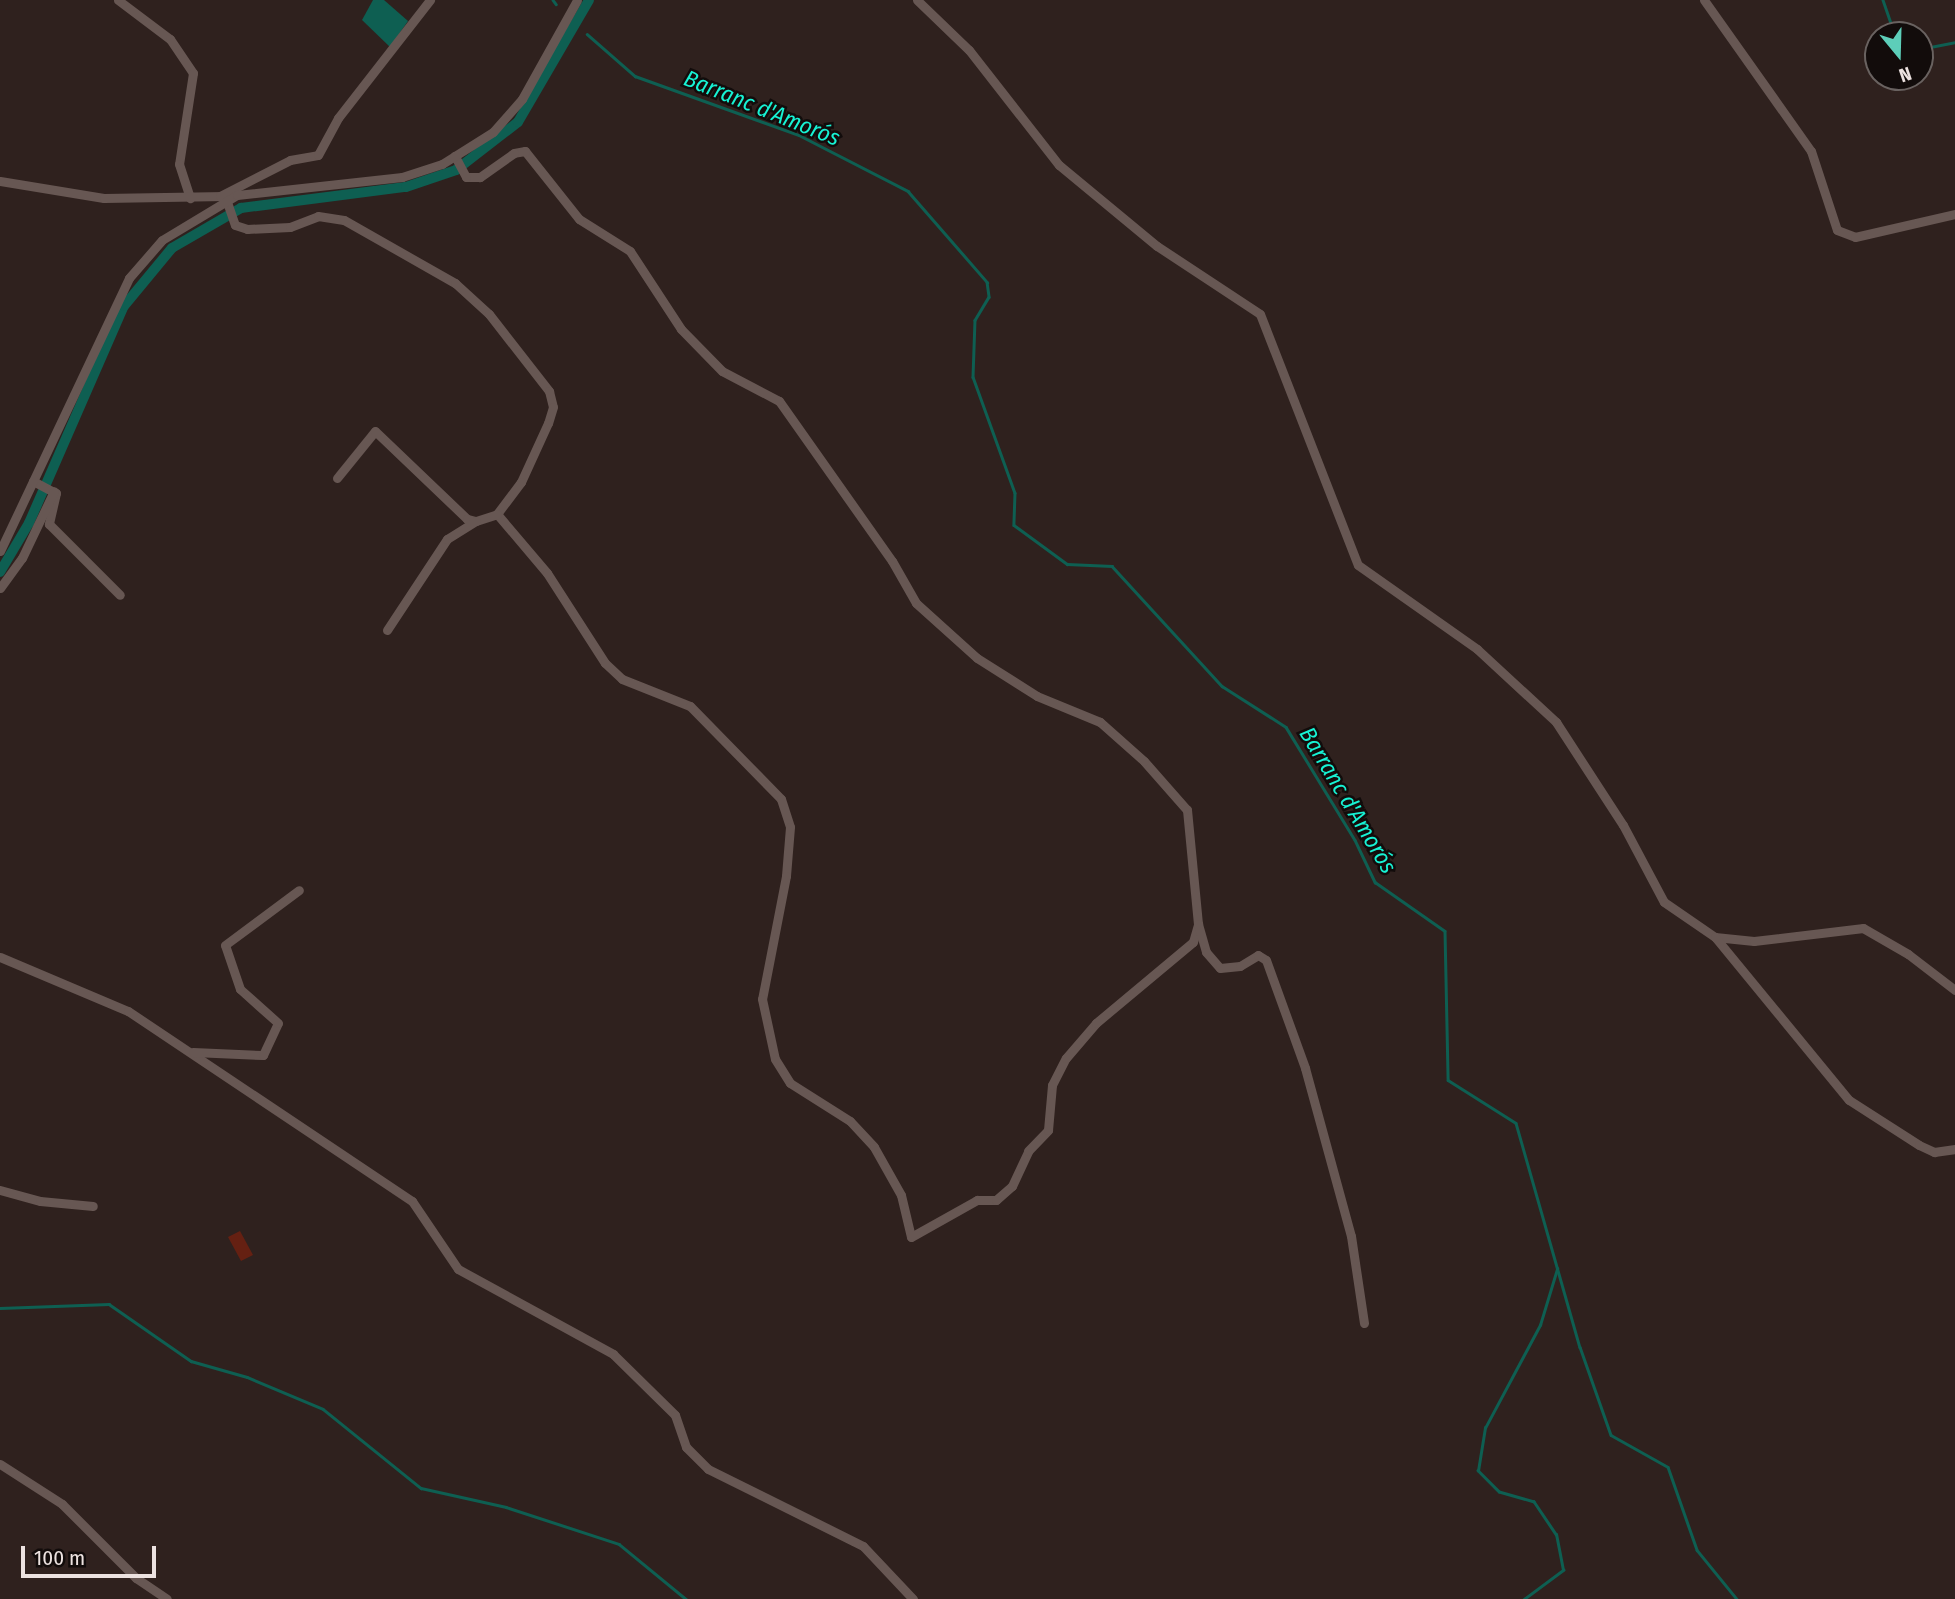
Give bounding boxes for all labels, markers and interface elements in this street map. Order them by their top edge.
north arrow [1864,21,1934,91]
text: N [1896,62,1914,87]
water label: Barranc d'Amorós [680,64,844,152]
water label: Barranc d'Amorós [1293,722,1403,878]
scale bar [24,1532,159,1576]
text: 100 m [34,1545,85,1571]

